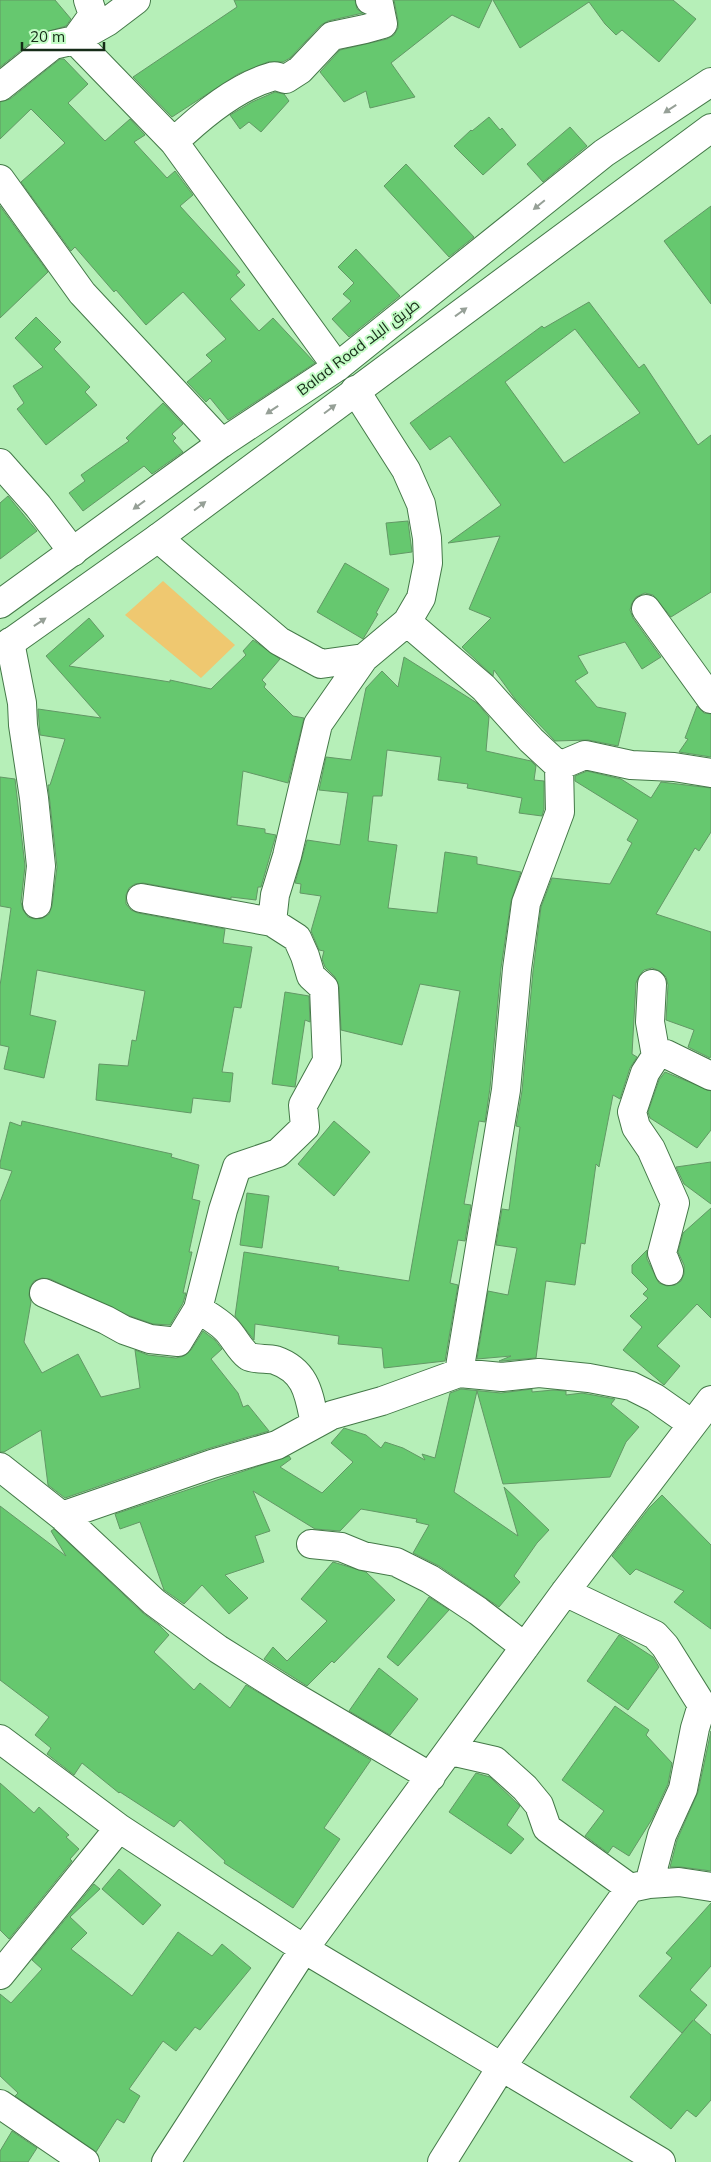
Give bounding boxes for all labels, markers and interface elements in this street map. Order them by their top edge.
scale bar [22,20,105,52]
text: 20 m [30,27,65,46]
one-way arrow [664,104,677,114]
one-way arrow [533,199,546,210]
street label: Balad Road طريق البلد [293,295,424,400]
one-way arrow [454,307,468,317]
one-way arrow [323,403,336,414]
one-way arrow [265,405,278,415]
one-way arrow [133,499,146,510]
one-way arrow [193,501,206,512]
one-way arrow [33,617,47,627]

